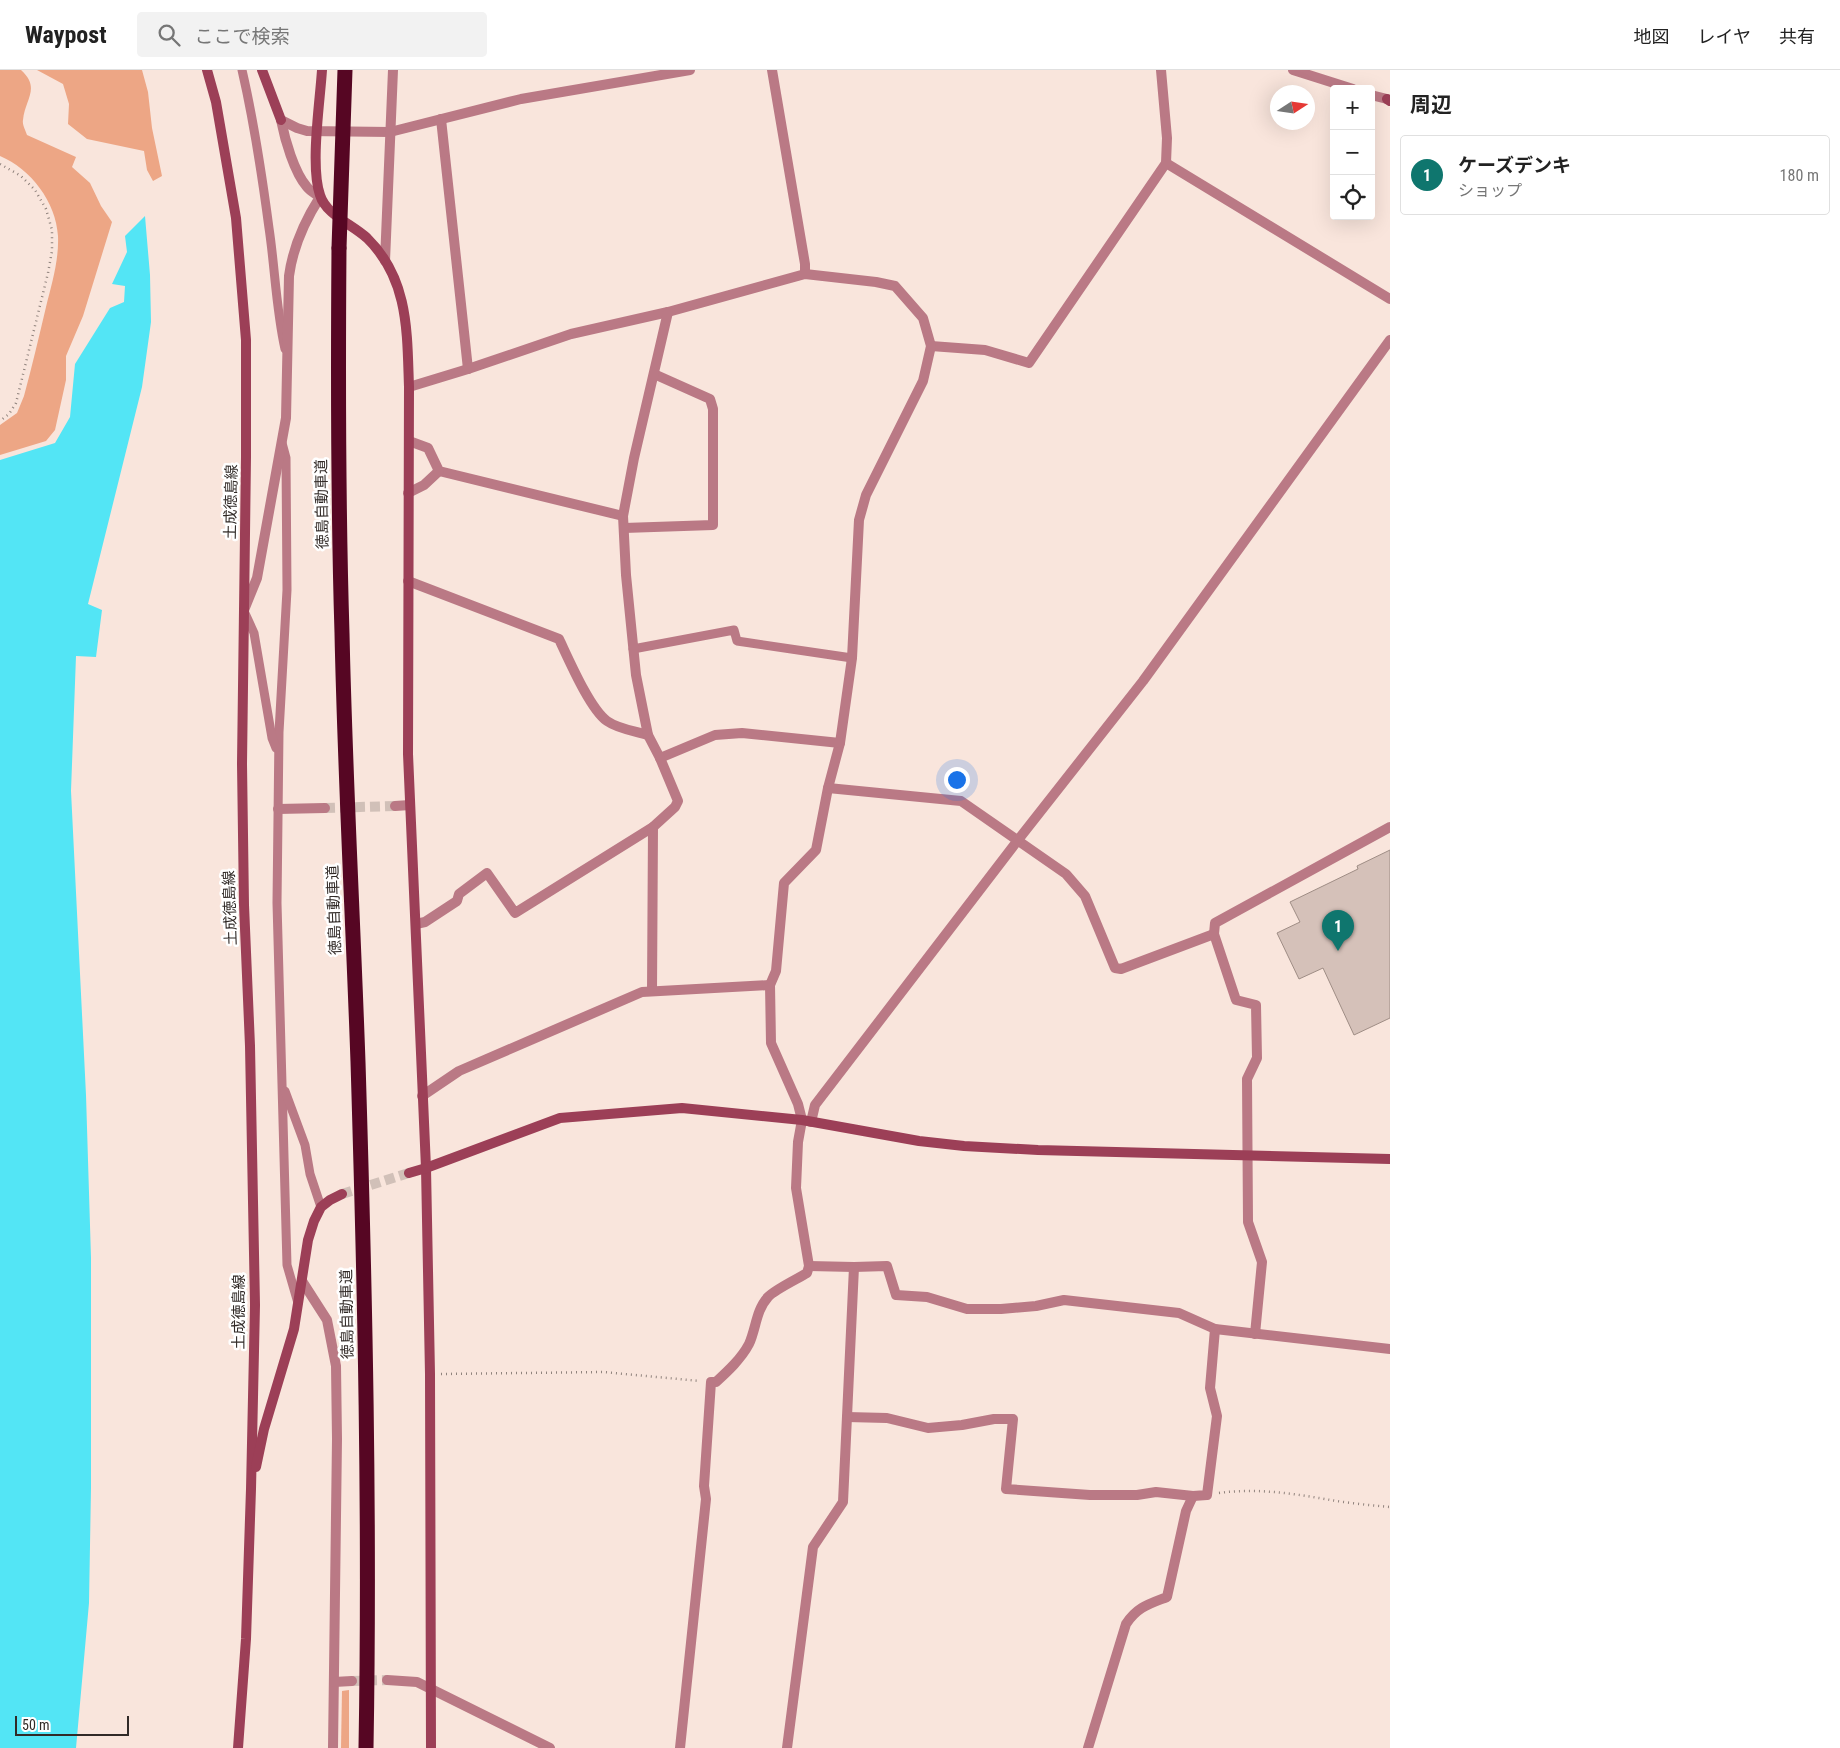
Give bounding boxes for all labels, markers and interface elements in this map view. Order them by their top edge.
search box [137,12,487,57]
text: Waypost [25,21,107,49]
icon: search [155,21,183,49]
text: ここで検索 [195,25,290,48]
text: 地図 [1634,26,1670,47]
text: レイヤ [1698,26,1751,47]
text: 共有 [1779,26,1815,47]
north arrow [1270,85,1315,130]
map controls [1330,85,1375,220]
button: + [1330,85,1375,130]
text: 周辺 [1410,93,1452,117]
button: − [1330,130,1375,175]
text: ケーズデンキ [1458,154,1571,177]
text: 1 [1423,166,1431,185]
text: 180 m [1780,166,1819,185]
button: locate [1330,175,1375,220]
text: ショップ [1458,181,1522,200]
street label: 徳島自動車道 [312,459,332,549]
street label: 土成徳島線 [221,464,241,540]
your location [944,767,970,793]
street label: 徳島自動車道 [323,865,345,955]
street label: 土成徳島線 [220,870,240,946]
pin: 1 [1322,910,1354,951]
street label: 徳島自動車道 [337,1269,357,1359]
street label: 土成徳島線 [230,1274,248,1350]
scale bar [15,1713,129,1736]
text: 50 m [22,1717,50,1733]

